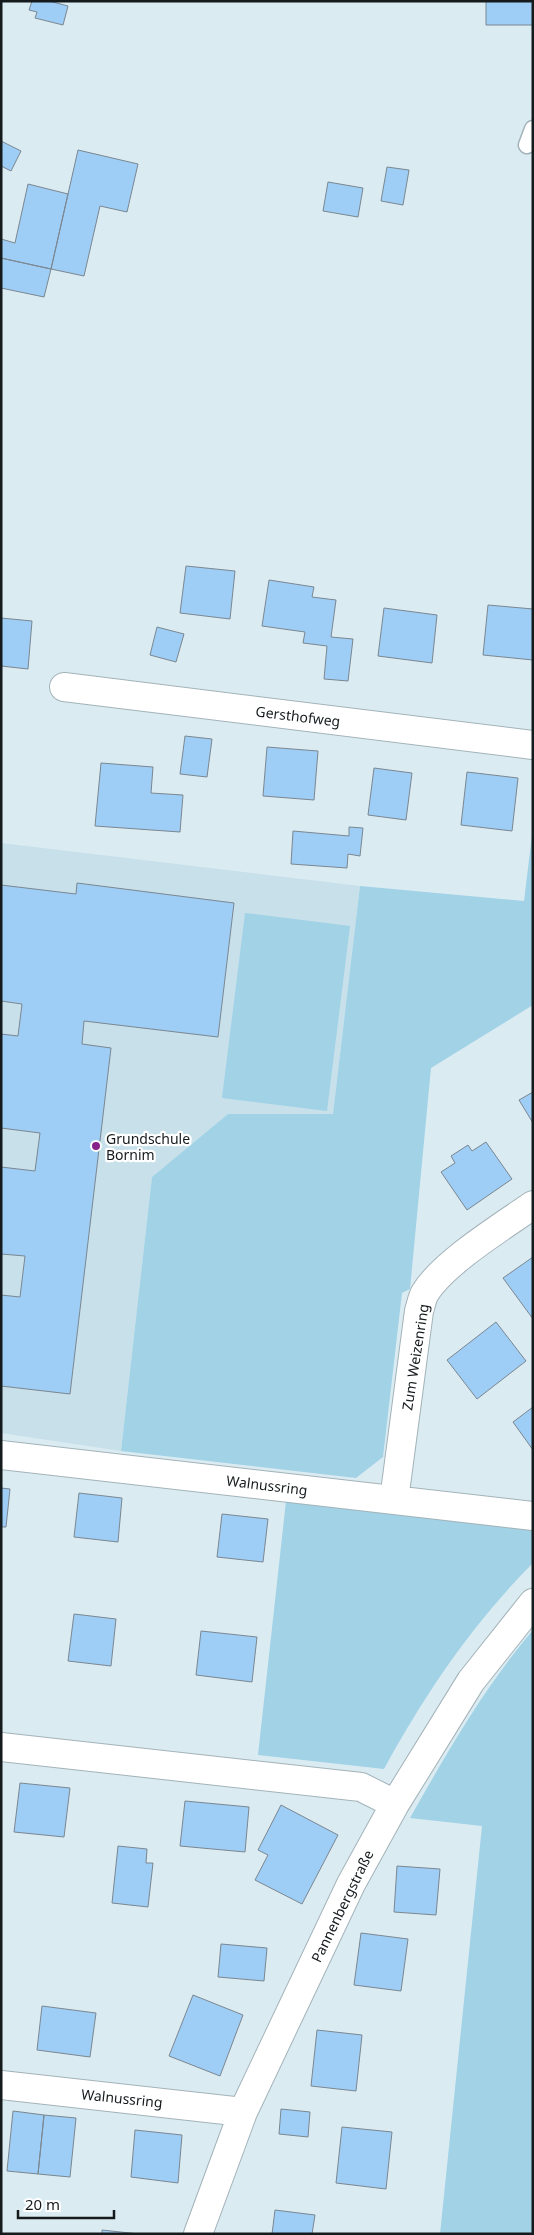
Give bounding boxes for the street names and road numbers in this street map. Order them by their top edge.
street label: Gersthofweg [255,701,341,731]
street label: Zum Weizenring [397,1302,433,1412]
street label: Walnussring [225,1471,309,1499]
street label: Pannenbergstraße [307,1847,377,1965]
street label: Walnussring [80,2084,164,2112]

